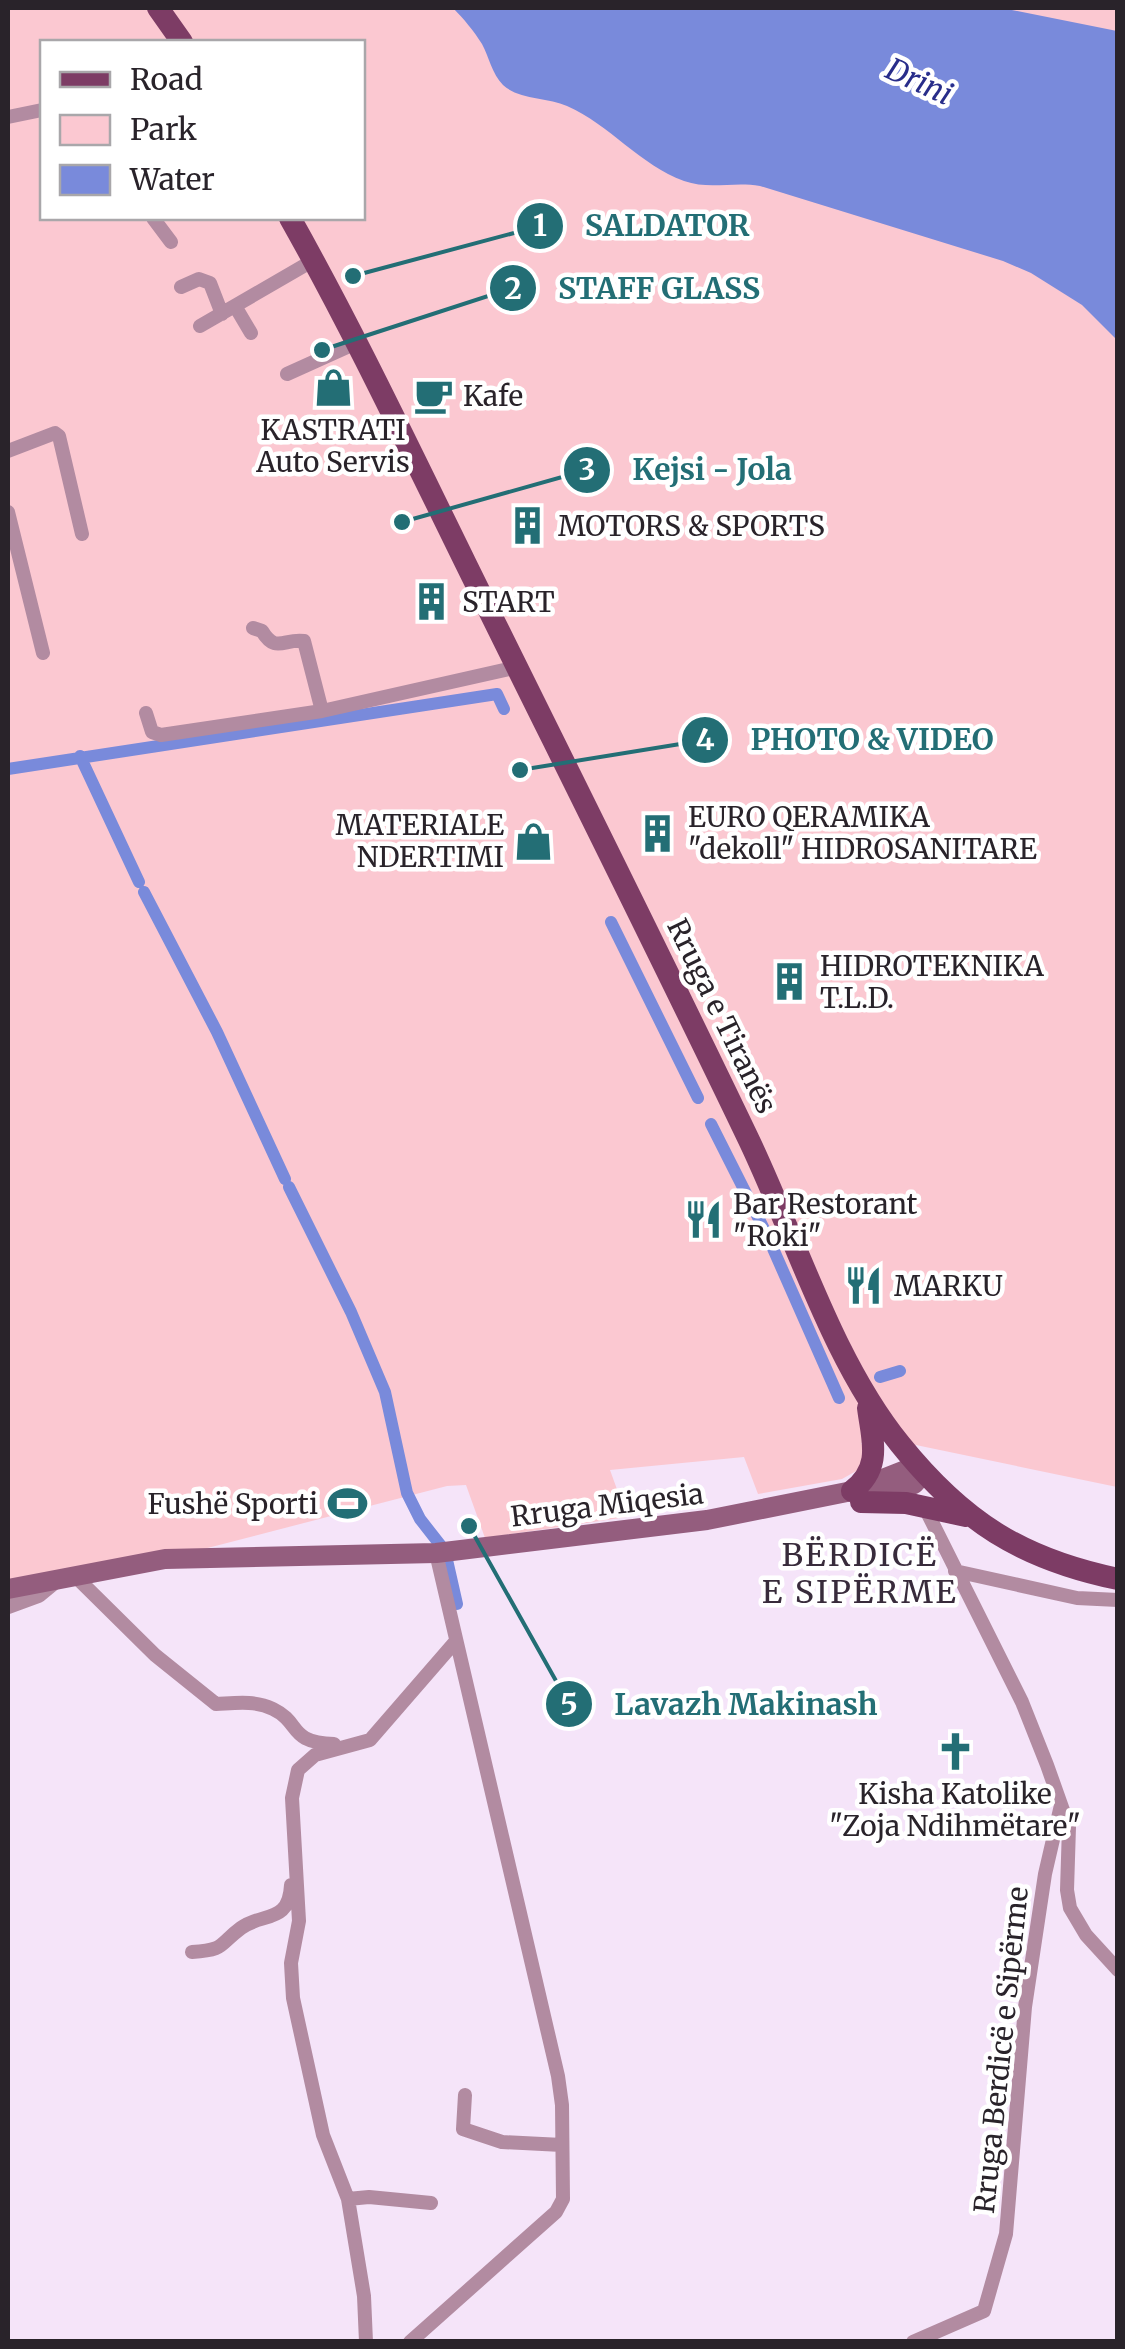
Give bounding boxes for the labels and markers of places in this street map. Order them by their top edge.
callout: SALDATOR [515,196,769,256]
callout: STAFF GLASS [488,258,780,318]
shop icon: KASTRATI Auto Servis [312,366,354,408]
cafe icon: Kafe [412,375,454,417]
place label: Kafe [463,378,523,414]
place label: KASTRATI Auto Servis [255,412,410,480]
callout: Kejsi - Jola [562,440,812,500]
building icon: MOTORS & SPORTS [507,505,549,547]
place label: MOTORS & SPORTS [558,508,825,544]
building icon: START [411,581,453,623]
place label: START [462,584,555,620]
callout: PHOTO & VIDEO [680,710,1013,770]
place label: EURO QERAMIKA "dekoll" HIDROSANITARE [688,799,1037,867]
place label: MATERIALE NDERTIMI [335,807,504,875]
building icon: EURO QERAMIKA "dekoll" HIDROSANITARE [637,812,679,854]
shop icon: MATERIALE NDERTIMI [513,820,555,862]
place label: HIDROTEKNIKA T.L.D. [820,948,1044,1016]
building icon: HIDROTEKNIKA T.L.D. [769,961,811,1003]
place label: Bar Restorant "Roki" [733,1186,918,1254]
restaurant icon: Bar Restorant "Roki" [682,1199,724,1241]
restaurant icon: MARKU [843,1265,885,1307]
place label: MARKU [894,1268,1003,1304]
sports icon: Fushë Sporti [327,1483,369,1525]
place label: Fushë Sporti [147,1486,318,1522]
callout: Lavazh Makinash [544,1674,898,1734]
church icon: Kisha Katolike "Zoja Ndihmëtare" [934,1731,976,1773]
place label: Kisha Katolike "Zoja Ndihmëtare" [829,1776,1081,1844]

